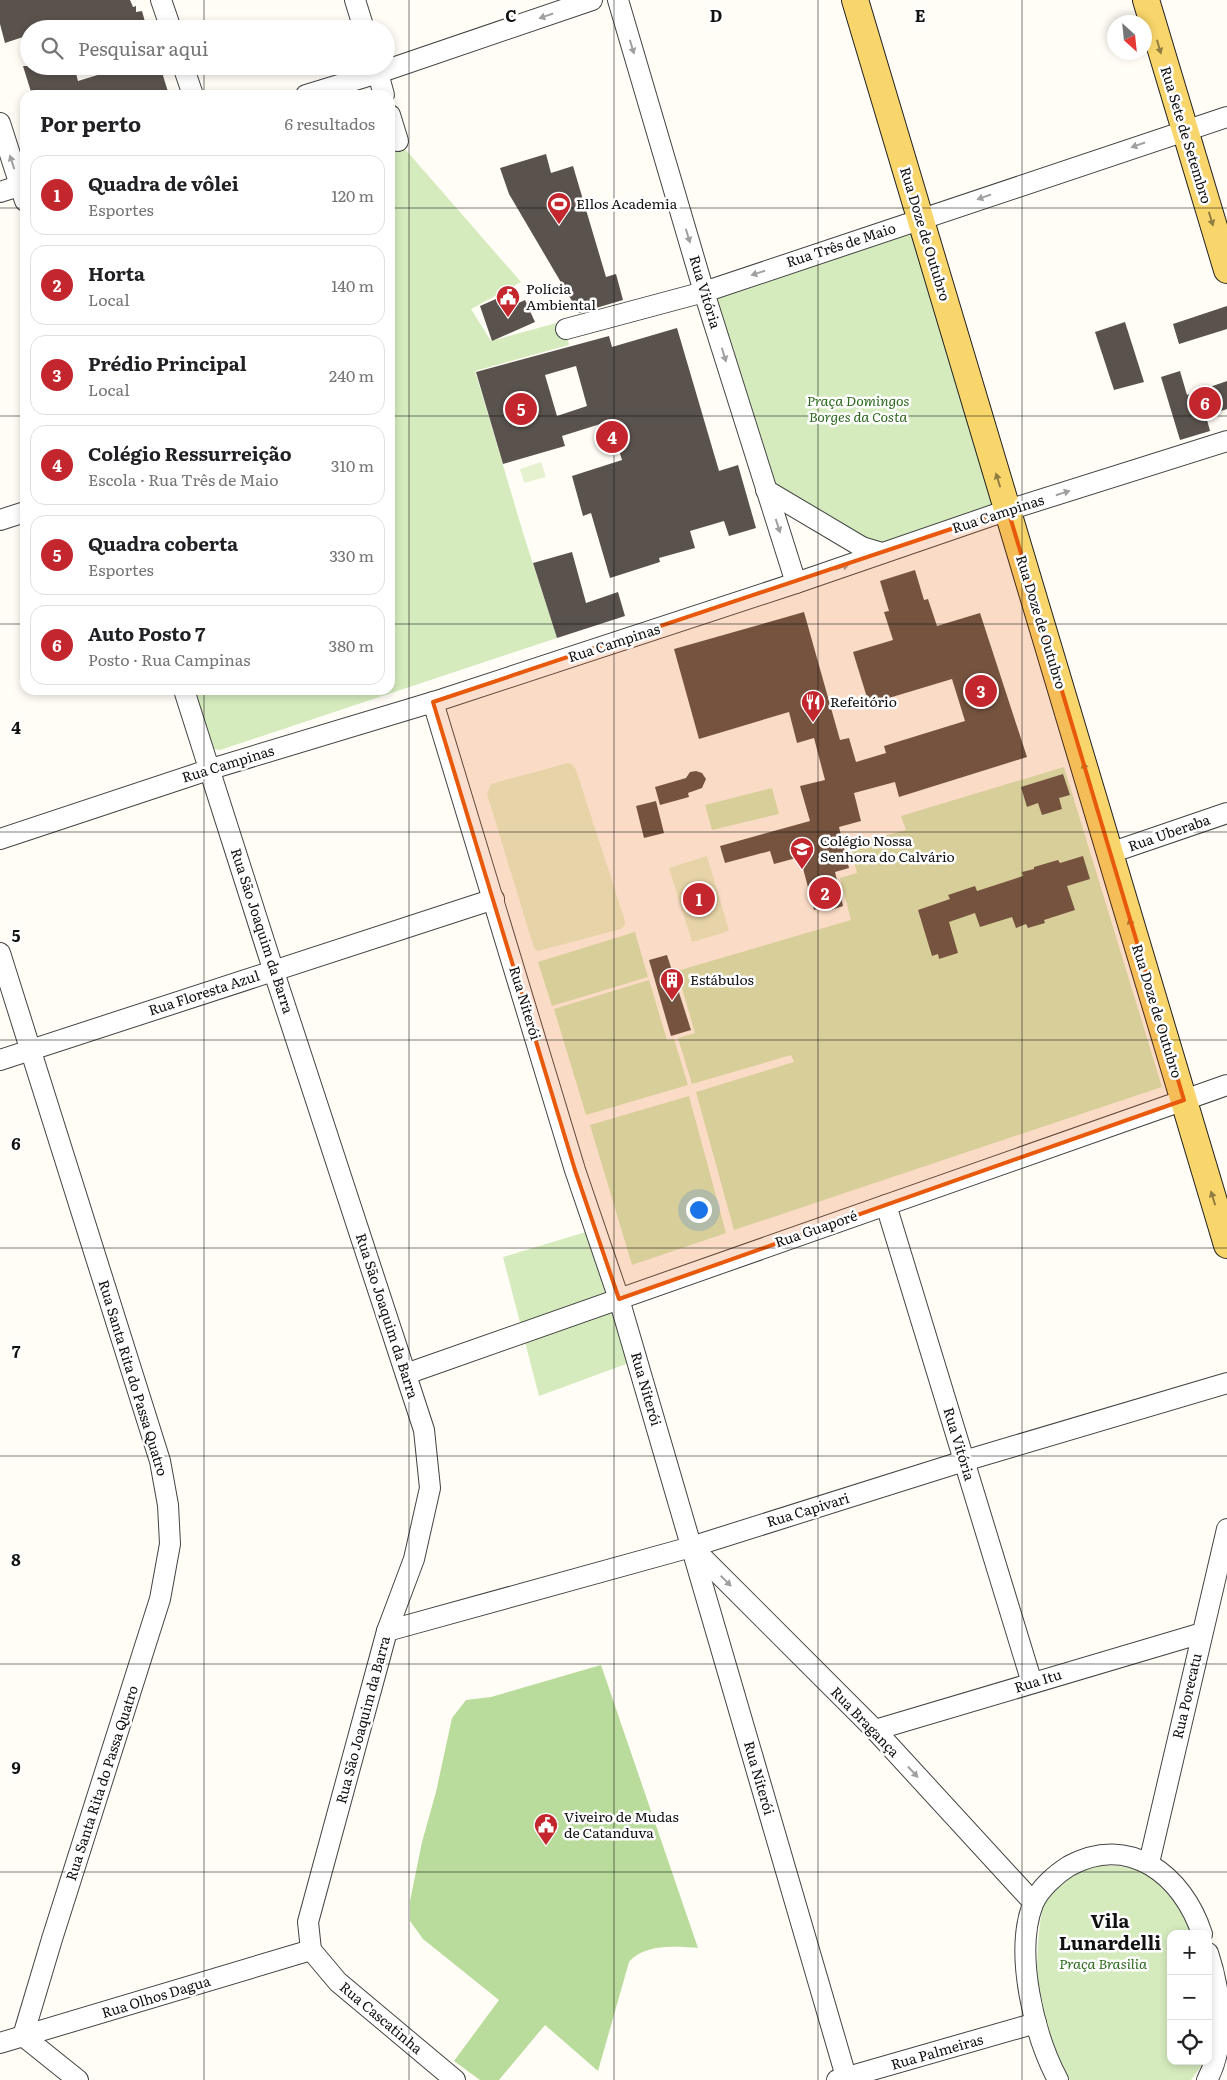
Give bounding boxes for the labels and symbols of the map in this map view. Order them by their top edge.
text: C [505,3,517,27]
text: D [710,3,722,27]
text: E [915,3,926,27]
one-way arrow [538,13,553,20]
north arrow [1107,15,1152,60]
one-way arrow [628,39,636,54]
one-way arrow [1156,39,1164,54]
street label: Rua Sete de Setembro [1157,64,1217,206]
one-way arrow [1130,142,1145,150]
one-way arrow [8,155,16,170]
street label: Rua Doze de Outubro [896,164,956,303]
sports icon: Ellos Academia [546,191,572,225]
place label: Ellos Academia [576,193,678,213]
one-way arrow [976,194,991,202]
one-way arrow [1208,212,1216,227]
street label: Rua Três de Maio [783,217,898,271]
one-way arrow [684,229,692,244]
street label: Rua Vitória [685,253,727,331]
one-way arrow [750,269,765,277]
place label: Polícia Ambiental [526,278,596,314]
public building icon: Polícia Ambiental [495,284,521,318]
one-way arrow [720,348,728,363]
pin: 6 [1189,384,1221,422]
pin: 5 [505,390,537,428]
park label: Praça Domingos Borges da Costa [807,390,909,426]
pin: 4 [596,418,628,456]
one-way arrow [994,472,1002,487]
one-way arrow [1055,488,1070,496]
street label: Rua Campinas [949,489,1046,537]
one-way arrow [775,519,782,534]
street label: Rua Doze de Outubro [1012,552,1072,691]
one-way arrow [835,563,850,570]
street label: Rua Campinas [565,618,662,666]
pin: 3 [965,672,997,710]
restaurant icon: Refeitório [800,689,826,723]
place label: Refeitório [830,691,897,711]
text: 4 [11,715,21,739]
street label: Rua Campinas [179,740,276,787]
one-way arrow [1081,762,1089,777]
street label: Rua Uberaba [1125,809,1213,855]
place label: Colégio Nossa Senhora do Calvário [820,830,955,866]
school or university icon: Colégio Nossa Senhora do Calvário [789,836,815,870]
street label: Rua São Joaquim da Barra [227,845,299,1016]
pin: 2 [809,874,841,912]
pin: 1 [683,880,715,918]
one-way arrow [1127,918,1135,933]
text: 5 [12,923,21,947]
street label: Rua Doze de Outubro [1128,941,1188,1080]
street label: Rua Niterói [505,963,547,1042]
street label: Rua Floresta Azul [145,965,262,1019]
building icon: Estábulos [659,967,685,1001]
place label: Estábulos [690,969,754,989]
text: 6 [11,1131,21,1155]
one-way arrow [1209,1191,1217,1206]
your location [686,1197,712,1223]
street label: Rua Guaporé [772,1205,860,1252]
street label: Rua São Joaquim da Barra [352,1230,424,1401]
street label: Rua Santa Rita do Passa Quatro [95,1277,173,1478]
text: 7 [12,1339,21,1363]
street label: Rua Niterói [627,1349,667,1428]
street label: Rua Vitória [939,1405,981,1483]
street label: Rua Capivari [764,1487,852,1531]
text: 8 [11,1547,21,1571]
one-way arrow [719,1575,731,1587]
street label: Rua São Joaquim da Barra [330,1633,394,1806]
street label: Rua Porecatu [1166,1651,1206,1741]
street label: Rua Itu [1012,1663,1064,1697]
street label: Rua Santa Rita do Passa Quatro [60,1682,142,1883]
street label: Rua Bragança [827,1682,905,1761]
street label: Rua Niterói [740,1738,780,1817]
text: 9 [11,1755,21,1779]
one-way arrow [907,1766,919,1778]
place label: Viveiro de Mudas de Catanduva [564,1806,679,1842]
public building icon: Viveiro de Mudas de Catanduva [533,1812,559,1846]
district label: Vila Lunardelli [1059,1906,1161,1956]
park label: Praça Brasilia [1059,1953,1147,1973]
street label: Rua Olhos Dagua [99,1970,213,2022]
street label: Rua Cascatinha [336,1977,428,2058]
street label: Rua Palmeiras [888,2028,985,2074]

